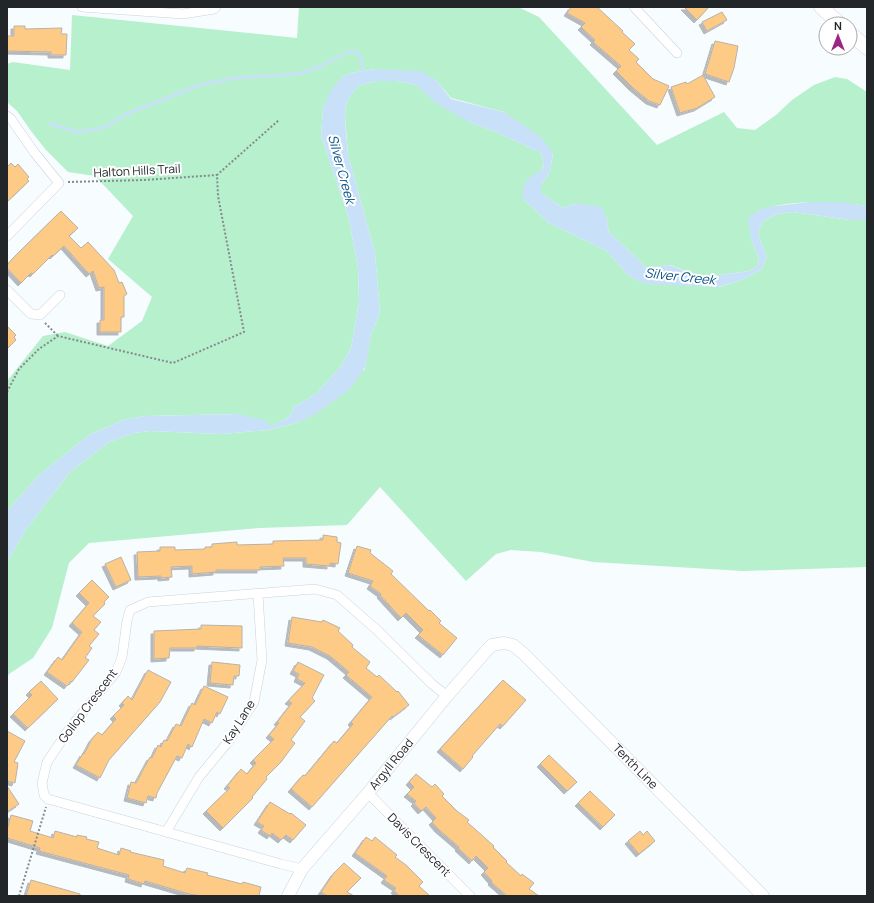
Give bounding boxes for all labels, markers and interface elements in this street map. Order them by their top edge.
north arrow [818,16,858,56]
text: N [834,18,842,33]
water label: Silver Creek [324,132,361,208]
street label: Halton Hills Trail [93,160,181,181]
water label: Silver Creek [644,263,719,289]
street label: Gollop Crescent [54,665,121,746]
street label: Kay Lane [218,696,259,747]
street label: Argyll Road [365,735,417,793]
street label: Tenth Line [609,740,662,793]
street label: Davis Crescent [384,809,455,880]

